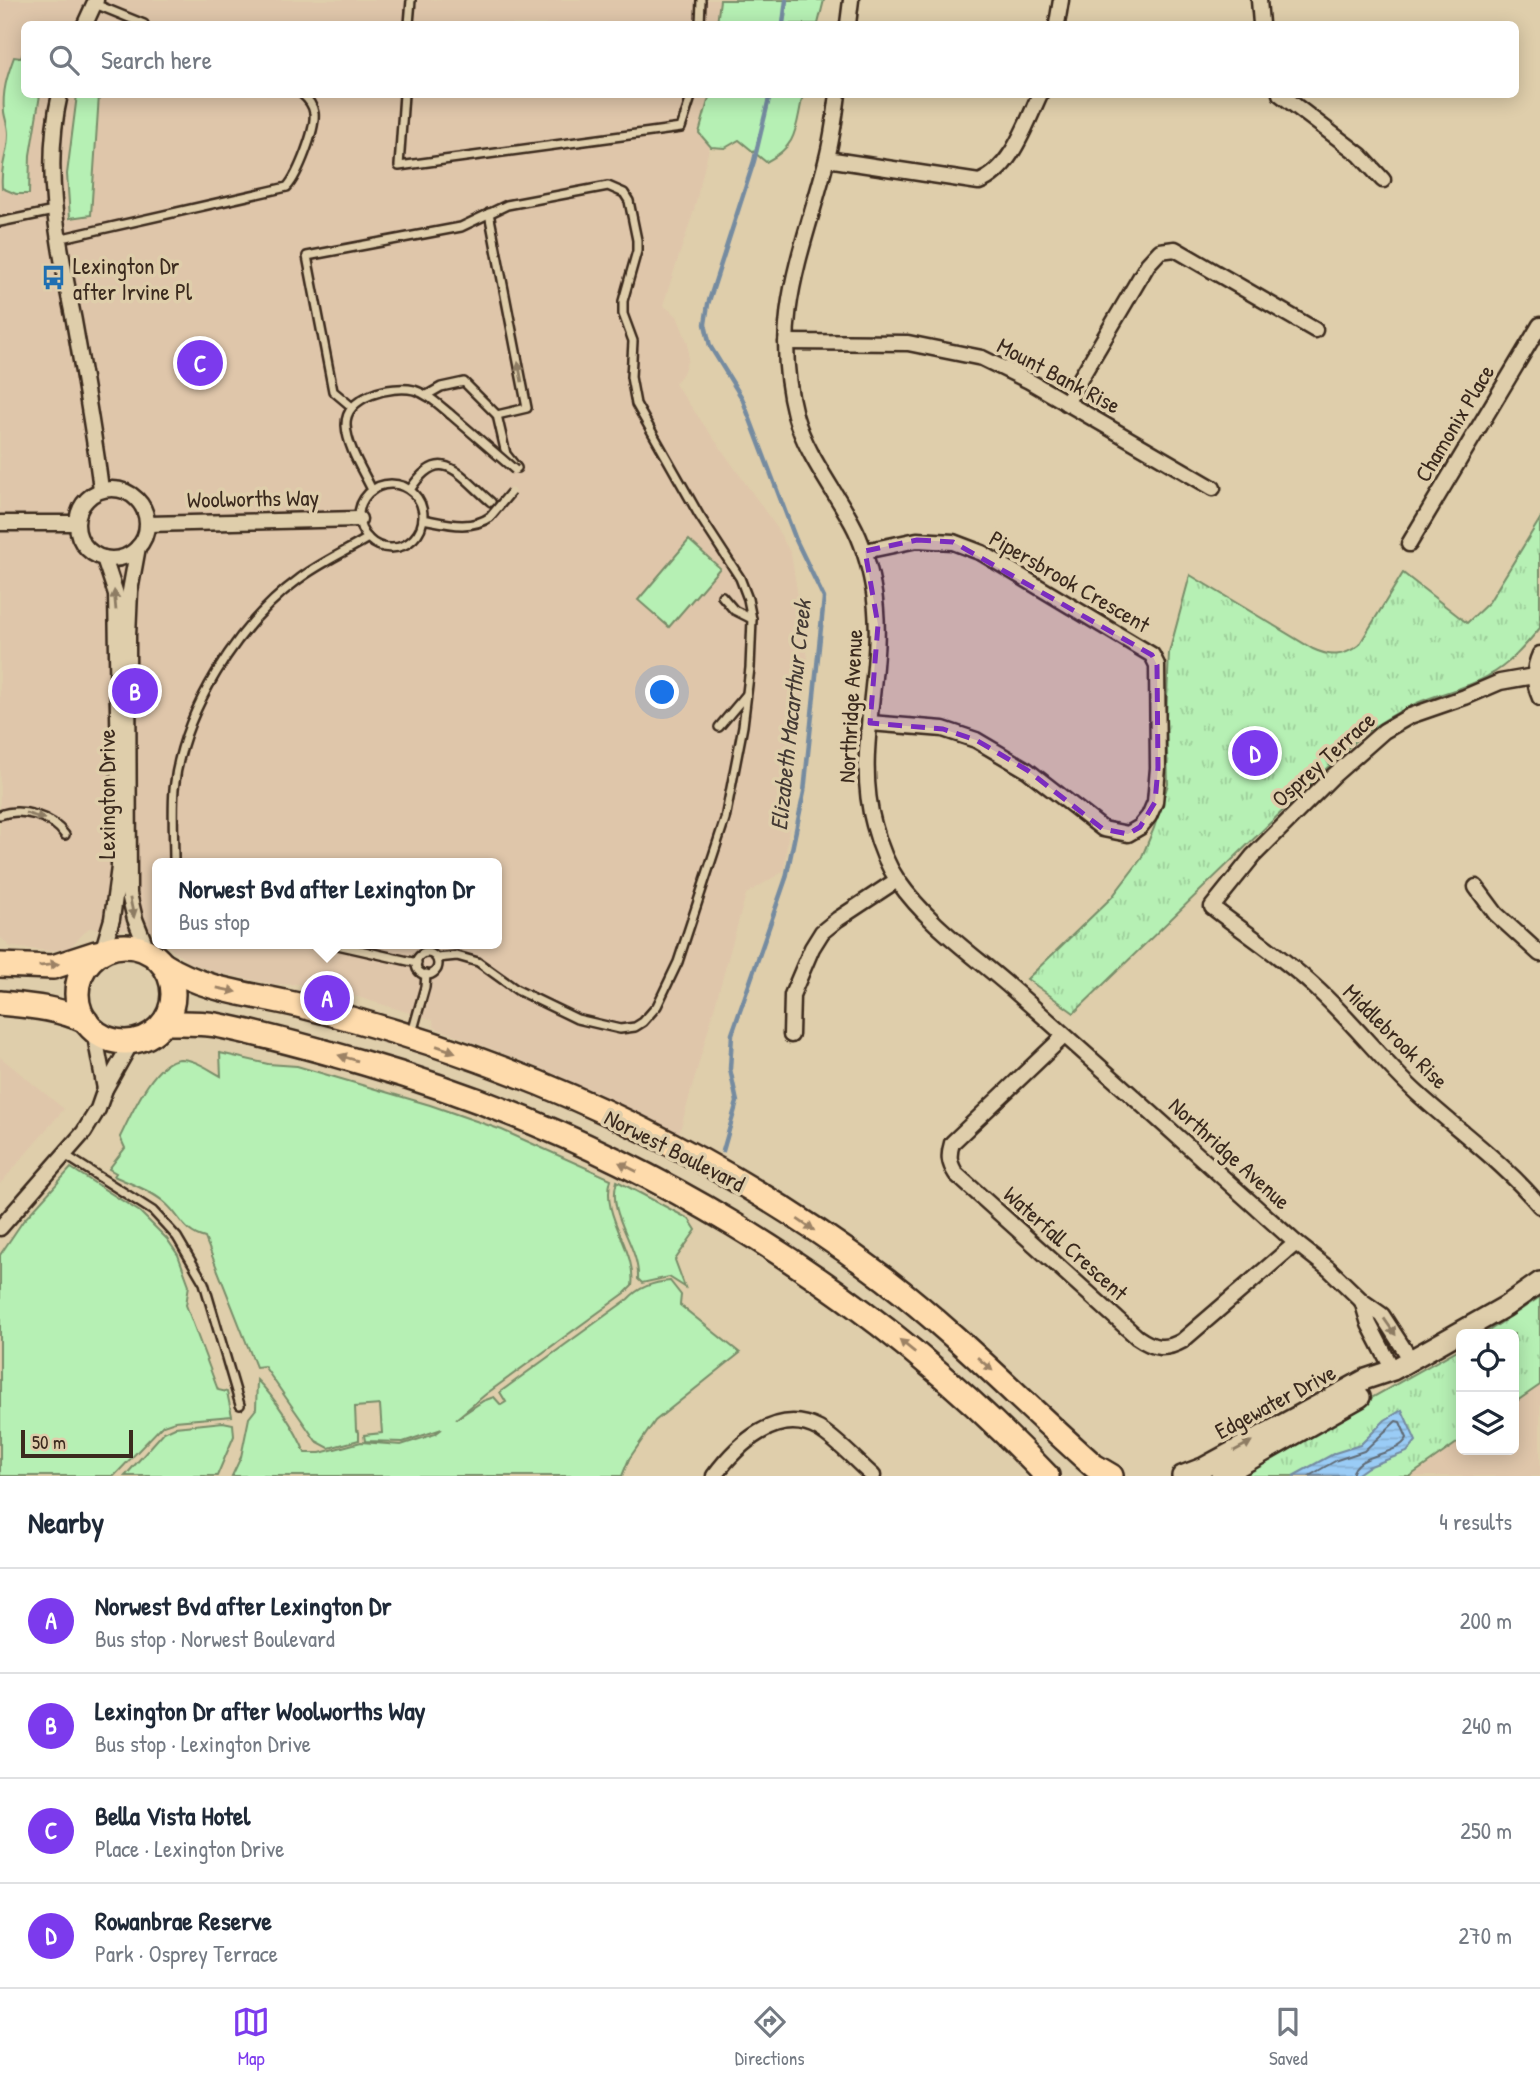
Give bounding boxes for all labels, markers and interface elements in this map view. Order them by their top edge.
search box [21,21,1519,98]
icon: search [45,41,83,79]
text: Search here [101,42,212,77]
place label: Lexington Dr after Irvine Pl [73,250,193,307]
bus stop icon: Lexington Dr after Irvine Pl [39,264,67,292]
street label: Mount Bank Rise [992,330,1126,420]
pin: C [177,337,223,389]
street label: Chamonix Place [1407,359,1501,487]
one-way arrow [515,361,526,383]
street label: Woolworths Way [187,481,320,515]
street label: Pipersbrook Crescent [984,522,1157,640]
one-way arrow [109,589,120,611]
water label: Elizabeth Macarthur Creek [762,596,818,832]
street label: Northridge Avenue [830,628,870,784]
pin: B [112,665,158,717]
your location [645,675,679,709]
street label: Osprey Terrace [1265,704,1381,814]
pin: D [1232,727,1278,779]
street label: Lexington Drive [91,729,122,859]
one-way arrow [25,812,46,822]
popup [152,858,502,949]
text: Norwest Bvd after Lexington Dr [179,871,475,906]
one-way arrow [127,897,138,919]
text: Bus stop [179,906,250,937]
one-way arrow [38,960,60,971]
pin: A [304,972,350,1024]
street label: Middlebrook Rise [1336,976,1456,1096]
one-way arrow [216,985,238,996]
one-way arrow [436,1044,457,1055]
one-way arrow [337,1052,359,1063]
street label: Northridge Avenue [1162,1090,1298,1216]
street label: Norwest Boulevard [600,1101,751,1199]
one-way arrow [618,1161,638,1172]
street label: Waterfall Crescent [997,1179,1136,1308]
one-way arrow [797,1218,815,1232]
one-way arrow [1383,1318,1397,1336]
map controls [1456,1329,1519,1455]
button: locate [1456,1329,1519,1392]
one-way arrow [899,1339,917,1354]
one-way arrow [977,1356,994,1371]
street label: Edgewater Drive [1209,1356,1341,1446]
button: layers [1456,1392,1519,1455]
scale bar [21,1427,133,1459]
text: 50 m [32,1429,66,1455]
one-way arrow [1233,1440,1252,1452]
text: Nearby [28,1502,104,1542]
text: 4 results [1439,1506,1512,1537]
text: Norwest Bvd after Lexington Dr [95,1588,391,1623]
text: A [45,1605,57,1636]
text: 200 m [1460,1605,1512,1636]
text: Bus stop · Norwest Boulevard [95,1623,335,1654]
text: Lexington Dr after Woolworths Way [95,1693,426,1728]
text: B [45,1710,57,1741]
text: 240 m [1461,1710,1512,1741]
text: Bus stop · Lexington Drive [95,1728,311,1759]
text: Bella Vista Hotel [95,1798,250,1833]
text: C [45,1815,57,1846]
text: 250 m [1460,1815,1512,1846]
text: Place · Lexington Drive [95,1833,284,1864]
text: Rowanbrae Reserve [95,1903,272,1938]
text: D [46,1920,56,1951]
text: 270 m [1459,1920,1512,1951]
text: Park · Osprey Terrace [95,1938,278,1969]
tab: Map [232,2003,270,2071]
tab: Directions [735,2003,805,2071]
tab: Saved [1269,2003,1308,2071]

